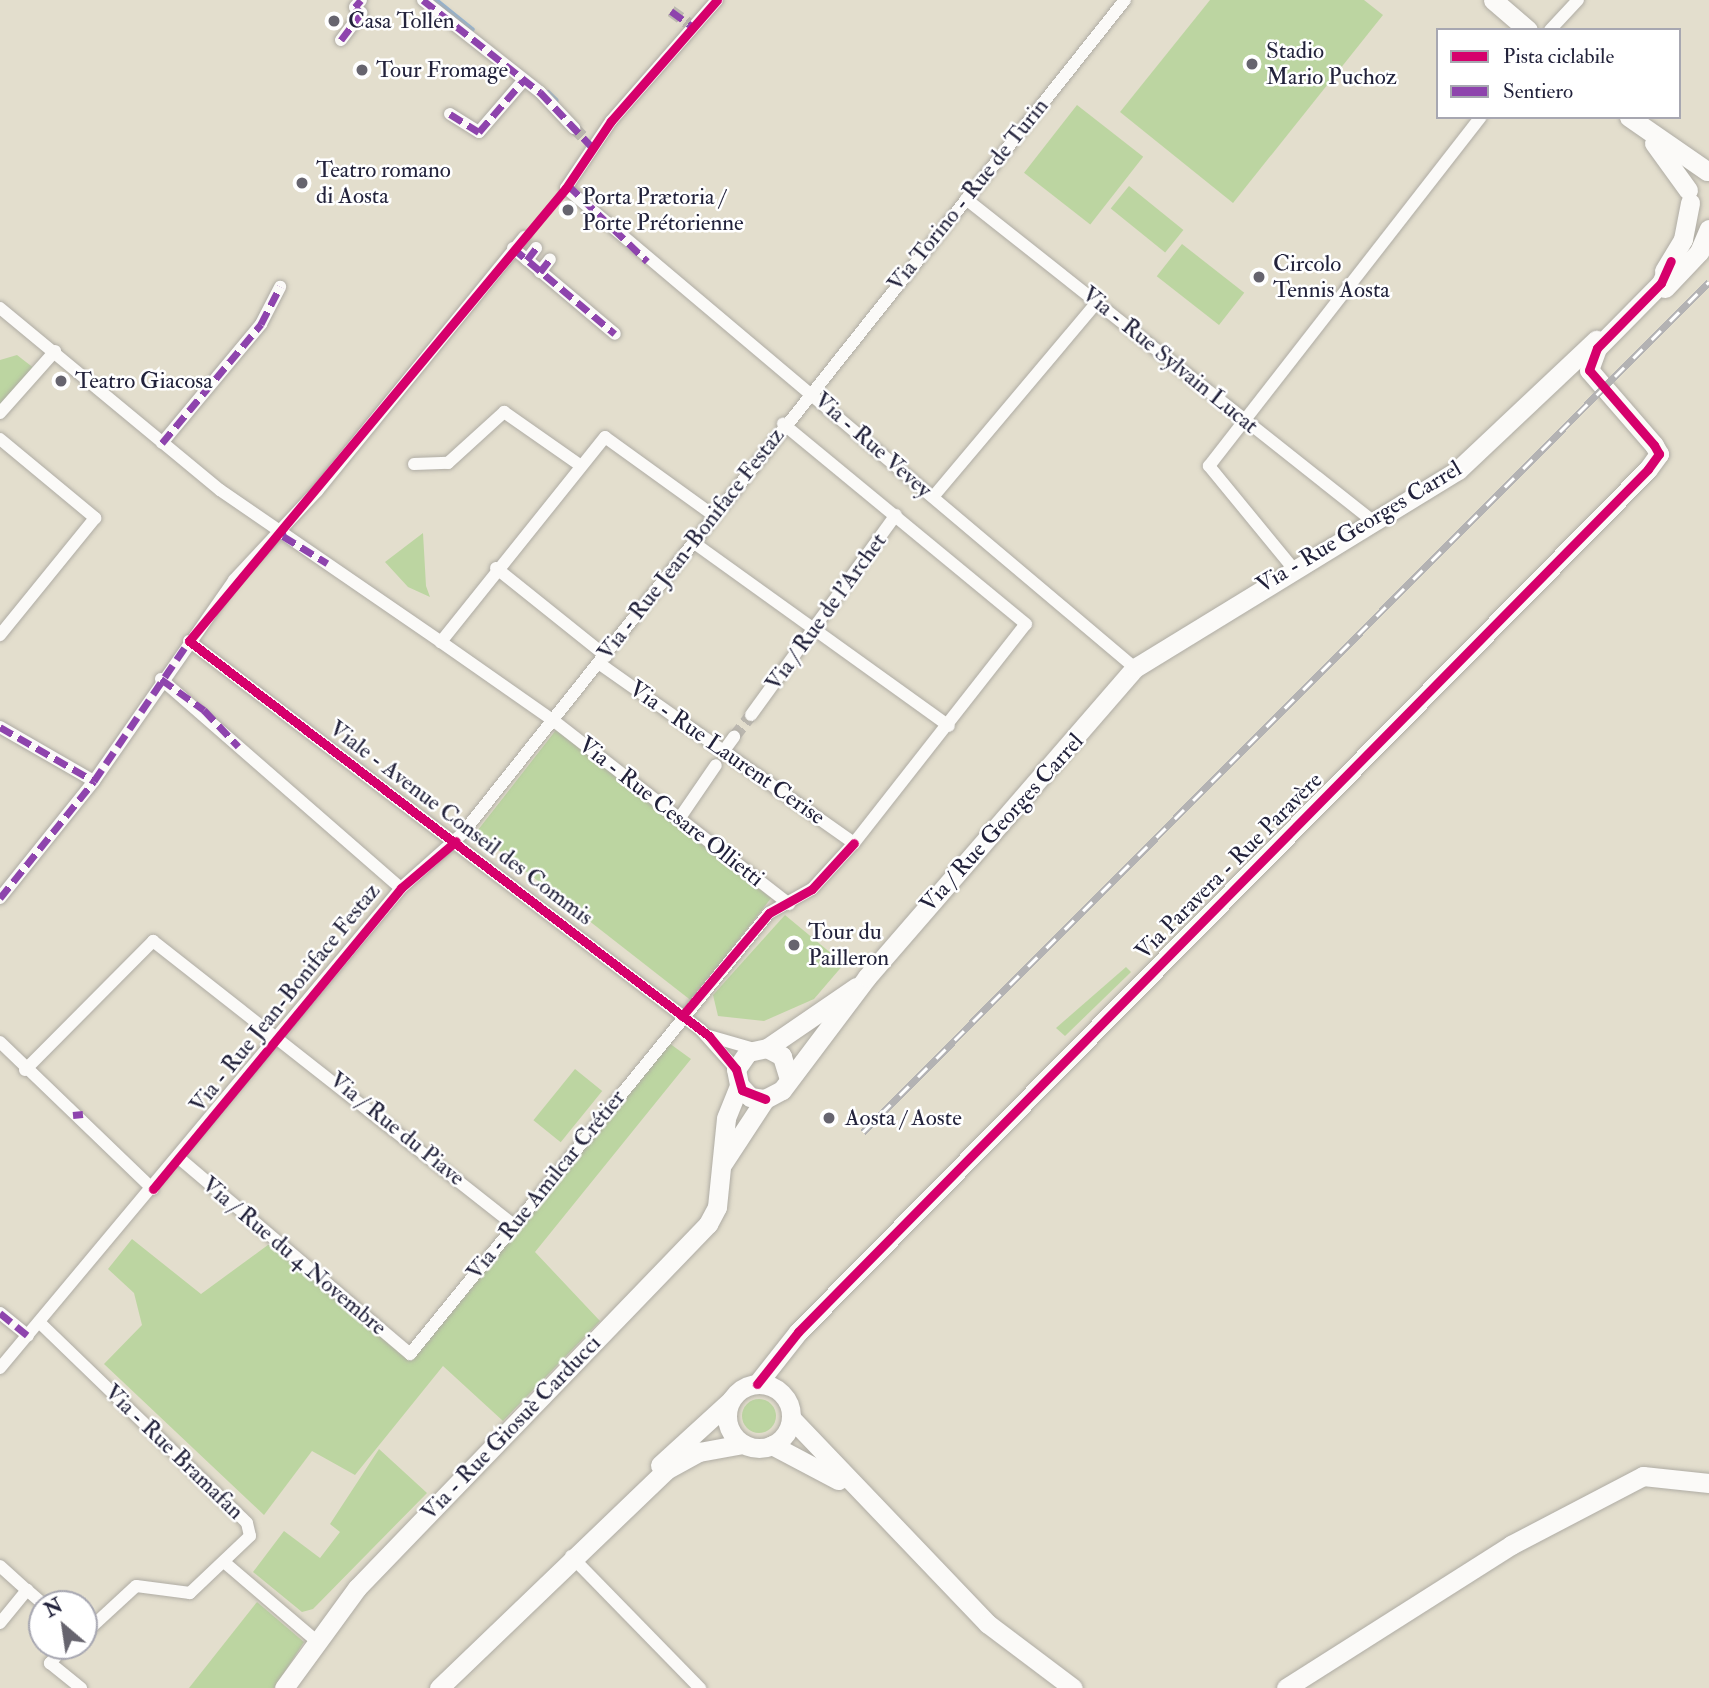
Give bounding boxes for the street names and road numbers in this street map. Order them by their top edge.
street label: Via Torino - Rue de Turin [882,93,1054,297]
street label: Via - Rue Sylvain Lucat [1076,280,1264,440]
street label: Via - Rue Vevey [808,386,938,504]
street label: Via - Rue Jean-Boniface Festaz [592,422,790,666]
street label: Via - Rue Georges Carrel [1251,455,1467,599]
street label: Via / Rue de l'Archet [760,528,892,696]
street label: Via - Rue Laurent Cerise [624,675,830,831]
street label: Viale - Avenue Conseil des Commis [324,715,598,931]
street label: Via / Rue Georges Carrel [914,728,1090,918]
street label: Via - Rue Cesare Ollietti [573,731,769,893]
street label: Via Paravera - Rue Paravère [1130,767,1328,965]
street label: Via - Rue Jean-Boniface Festaz [184,878,386,1118]
street label: Via / Rue du Piave [324,1066,470,1192]
street label: Via - Rue Amilcar Crétier [461,1084,631,1286]
street label: Via / Rue du 4 Novembre [196,1171,392,1341]
street label: Via - Rue Giosuè Carducci [415,1330,607,1526]
street label: Via - Rue Bramafan [99,1379,249,1525]

